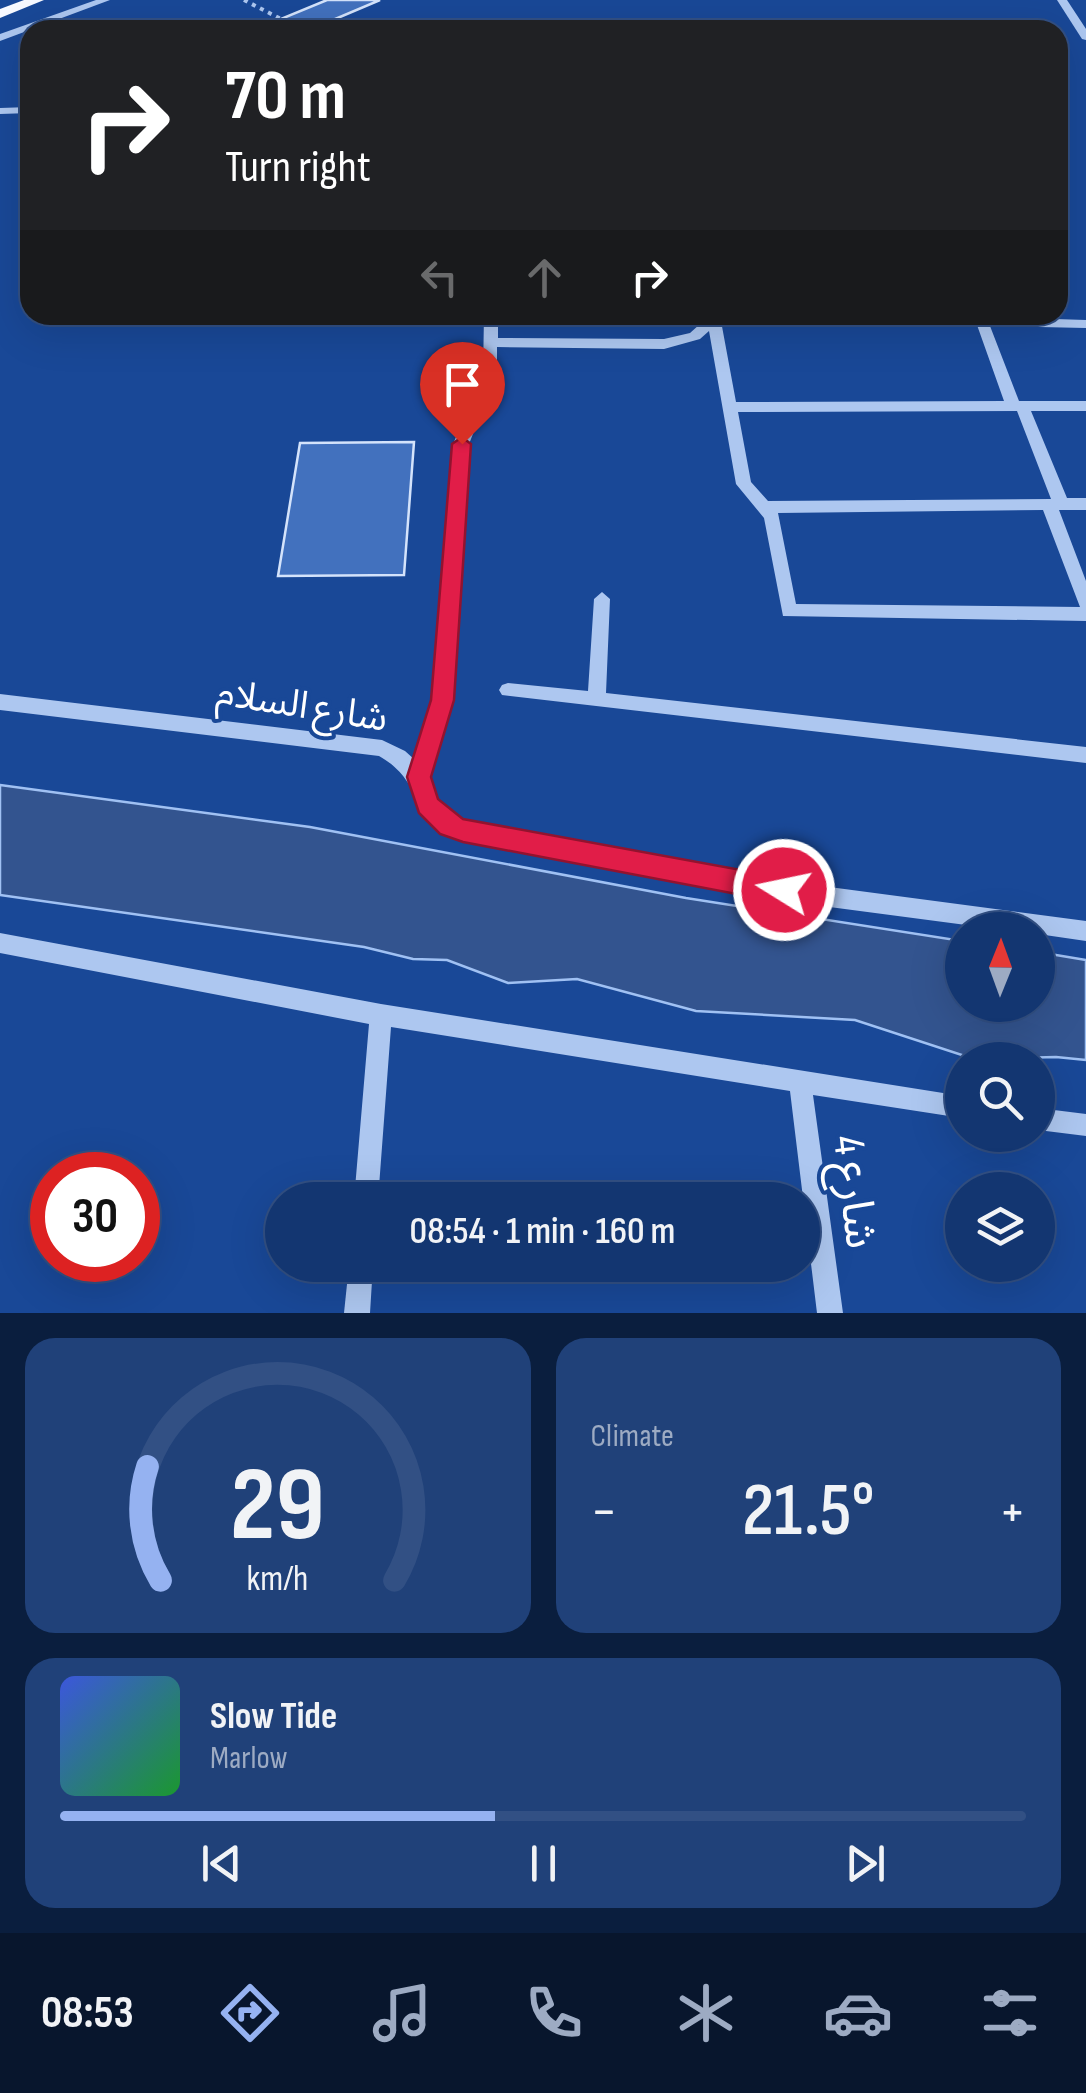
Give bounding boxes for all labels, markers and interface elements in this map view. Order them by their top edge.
text: 70 m [225,55,346,139]
icon: right [60,60,190,190]
text: Turn right [225,140,371,195]
icon: left [412,250,467,305]
icon: ahead [517,250,572,305]
icon: right [622,250,677,305]
pin [420,342,505,445]
icon: arrive [435,357,490,412]
street label: شارع السلام [213,670,391,747]
position arrow [732,838,836,942]
north arrow [945,912,1055,1022]
map controls [945,912,1055,1282]
button: search [945,1042,1055,1152]
street label: شارع 4 [816,1132,888,1252]
speed limit sign: 30 [30,1152,160,1282]
button: layers [945,1172,1055,1282]
text: 08:54 · 1 min · 160 m [410,1209,675,1254]
text: Climate [591,1417,674,1456]
text: 29 [230,1444,325,1569]
text: 21.5° [742,1466,875,1557]
text: − [591,1479,617,1546]
text: + [999,1479,1026,1546]
text: km/h [247,1558,309,1601]
text: Slow Tide [210,1694,337,1739]
text: Marlow [210,1739,288,1778]
icon: previous [194,1836,249,1891]
icon: pause [516,1836,571,1891]
icon: next [838,1836,893,1891]
icon: directions [215,1978,285,2048]
icon: music [367,1978,437,2048]
icon: phone [519,1978,589,2048]
icon: climate [671,1978,741,2048]
icon: car [823,1978,893,2048]
icon: filters [975,1978,1045,2048]
text: 08:53 [41,1986,134,2041]

